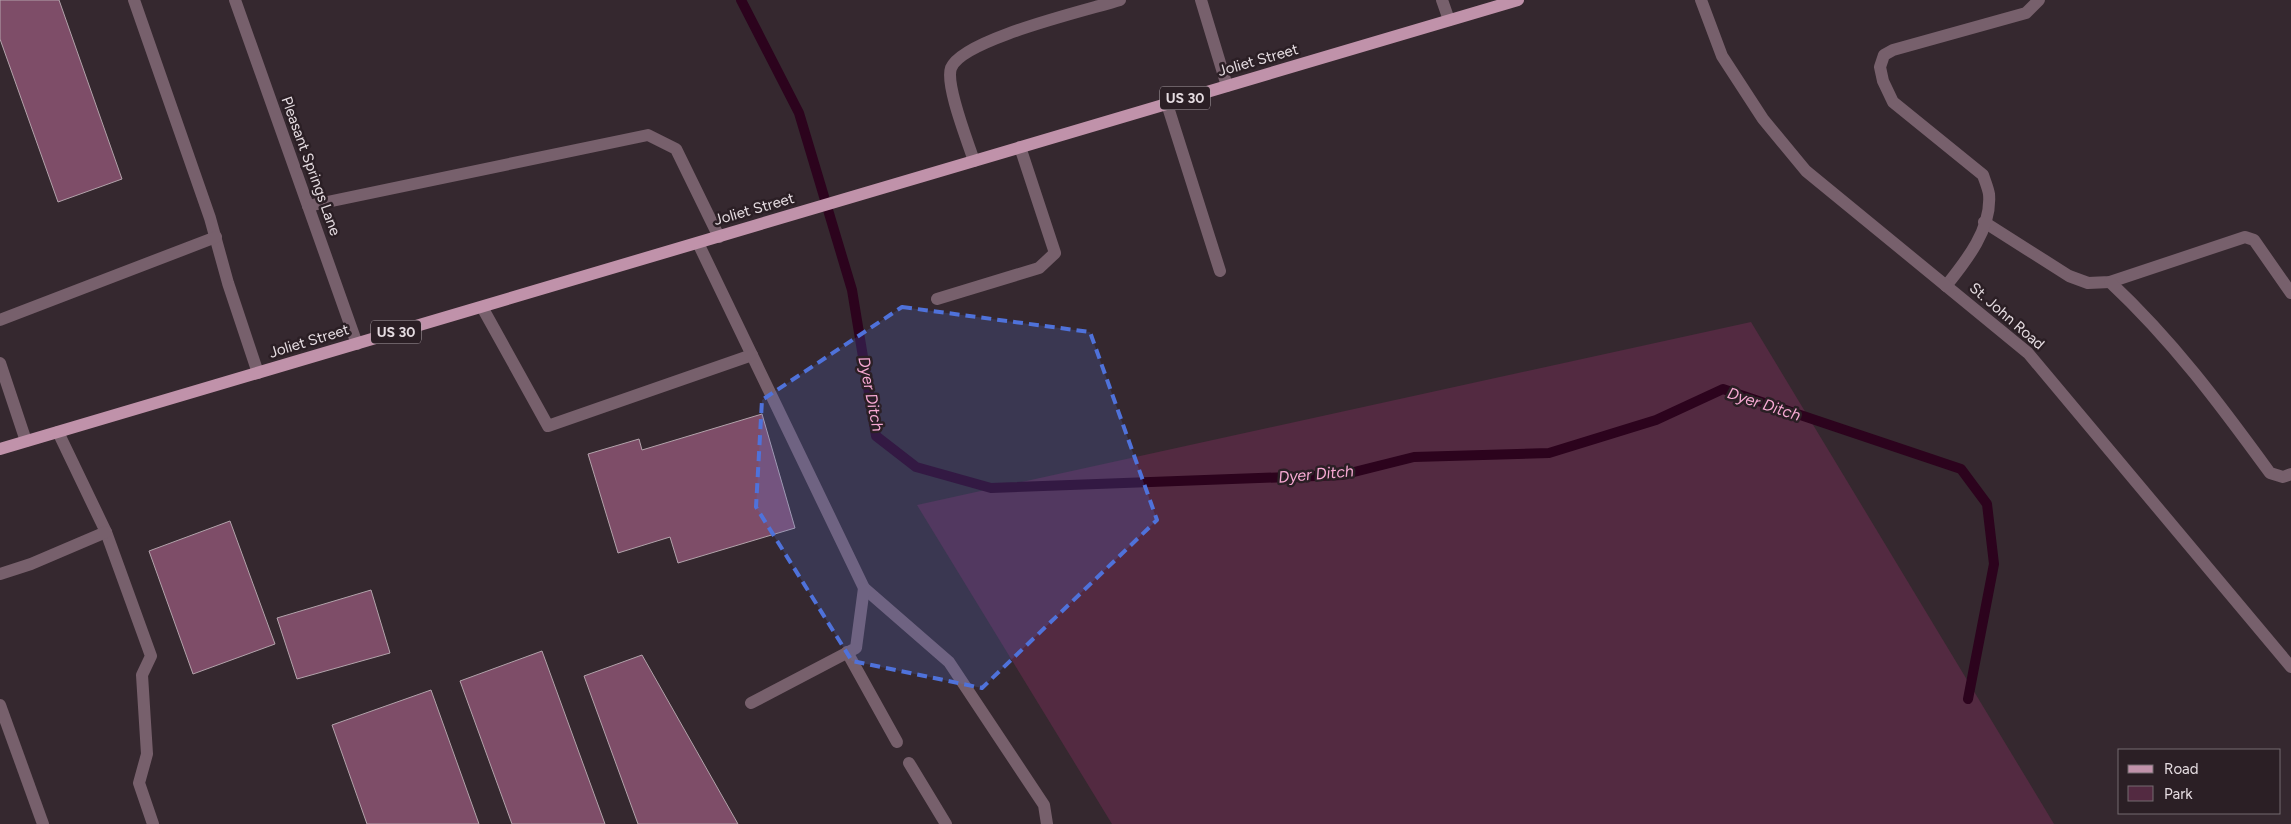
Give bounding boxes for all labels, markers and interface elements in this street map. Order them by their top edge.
street label: Joliet Street [1216,40,1301,80]
road number: US 30 [1160,86,1210,110]
street label: Pleasant Springs Lane [277,94,345,238]
street label: Joliet Street [712,189,797,229]
street label: St. John Road [1966,279,2048,353]
street label: Joliet Street [267,320,352,362]
road number: US 30 [371,321,421,344]
water label: Dyer Ditch [854,355,888,433]
water label: Dyer Ditch [1725,383,1803,425]
water label: Dyer Ditch [1277,461,1355,487]
legend [2118,749,2281,814]
text: Road [2164,760,2199,778]
text: Park [2164,785,2193,803]

